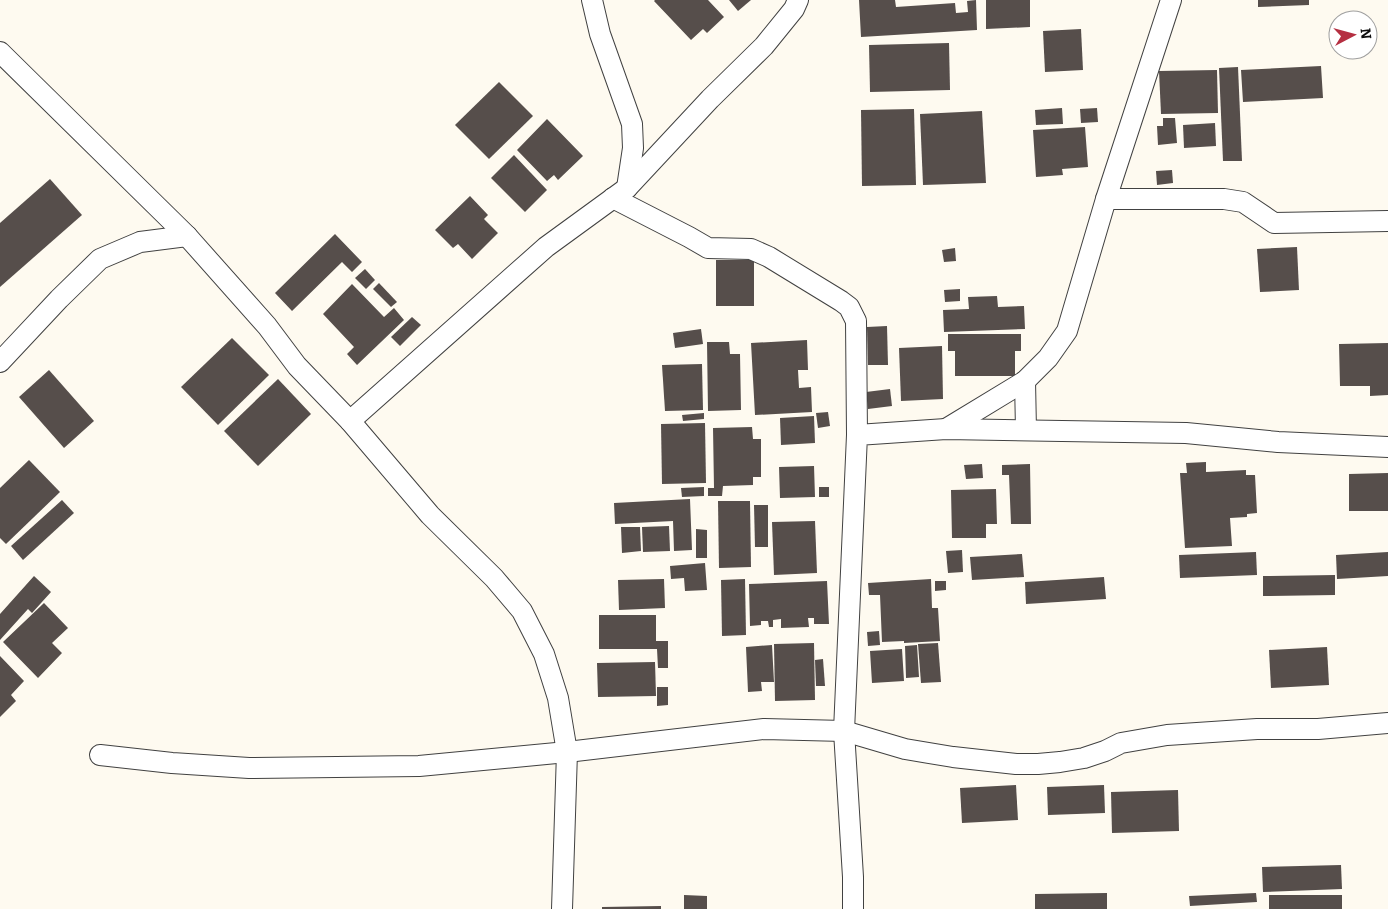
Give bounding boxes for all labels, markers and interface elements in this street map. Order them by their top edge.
north arrow [1328,10,1378,60]
text: N [1356,27,1374,40]

